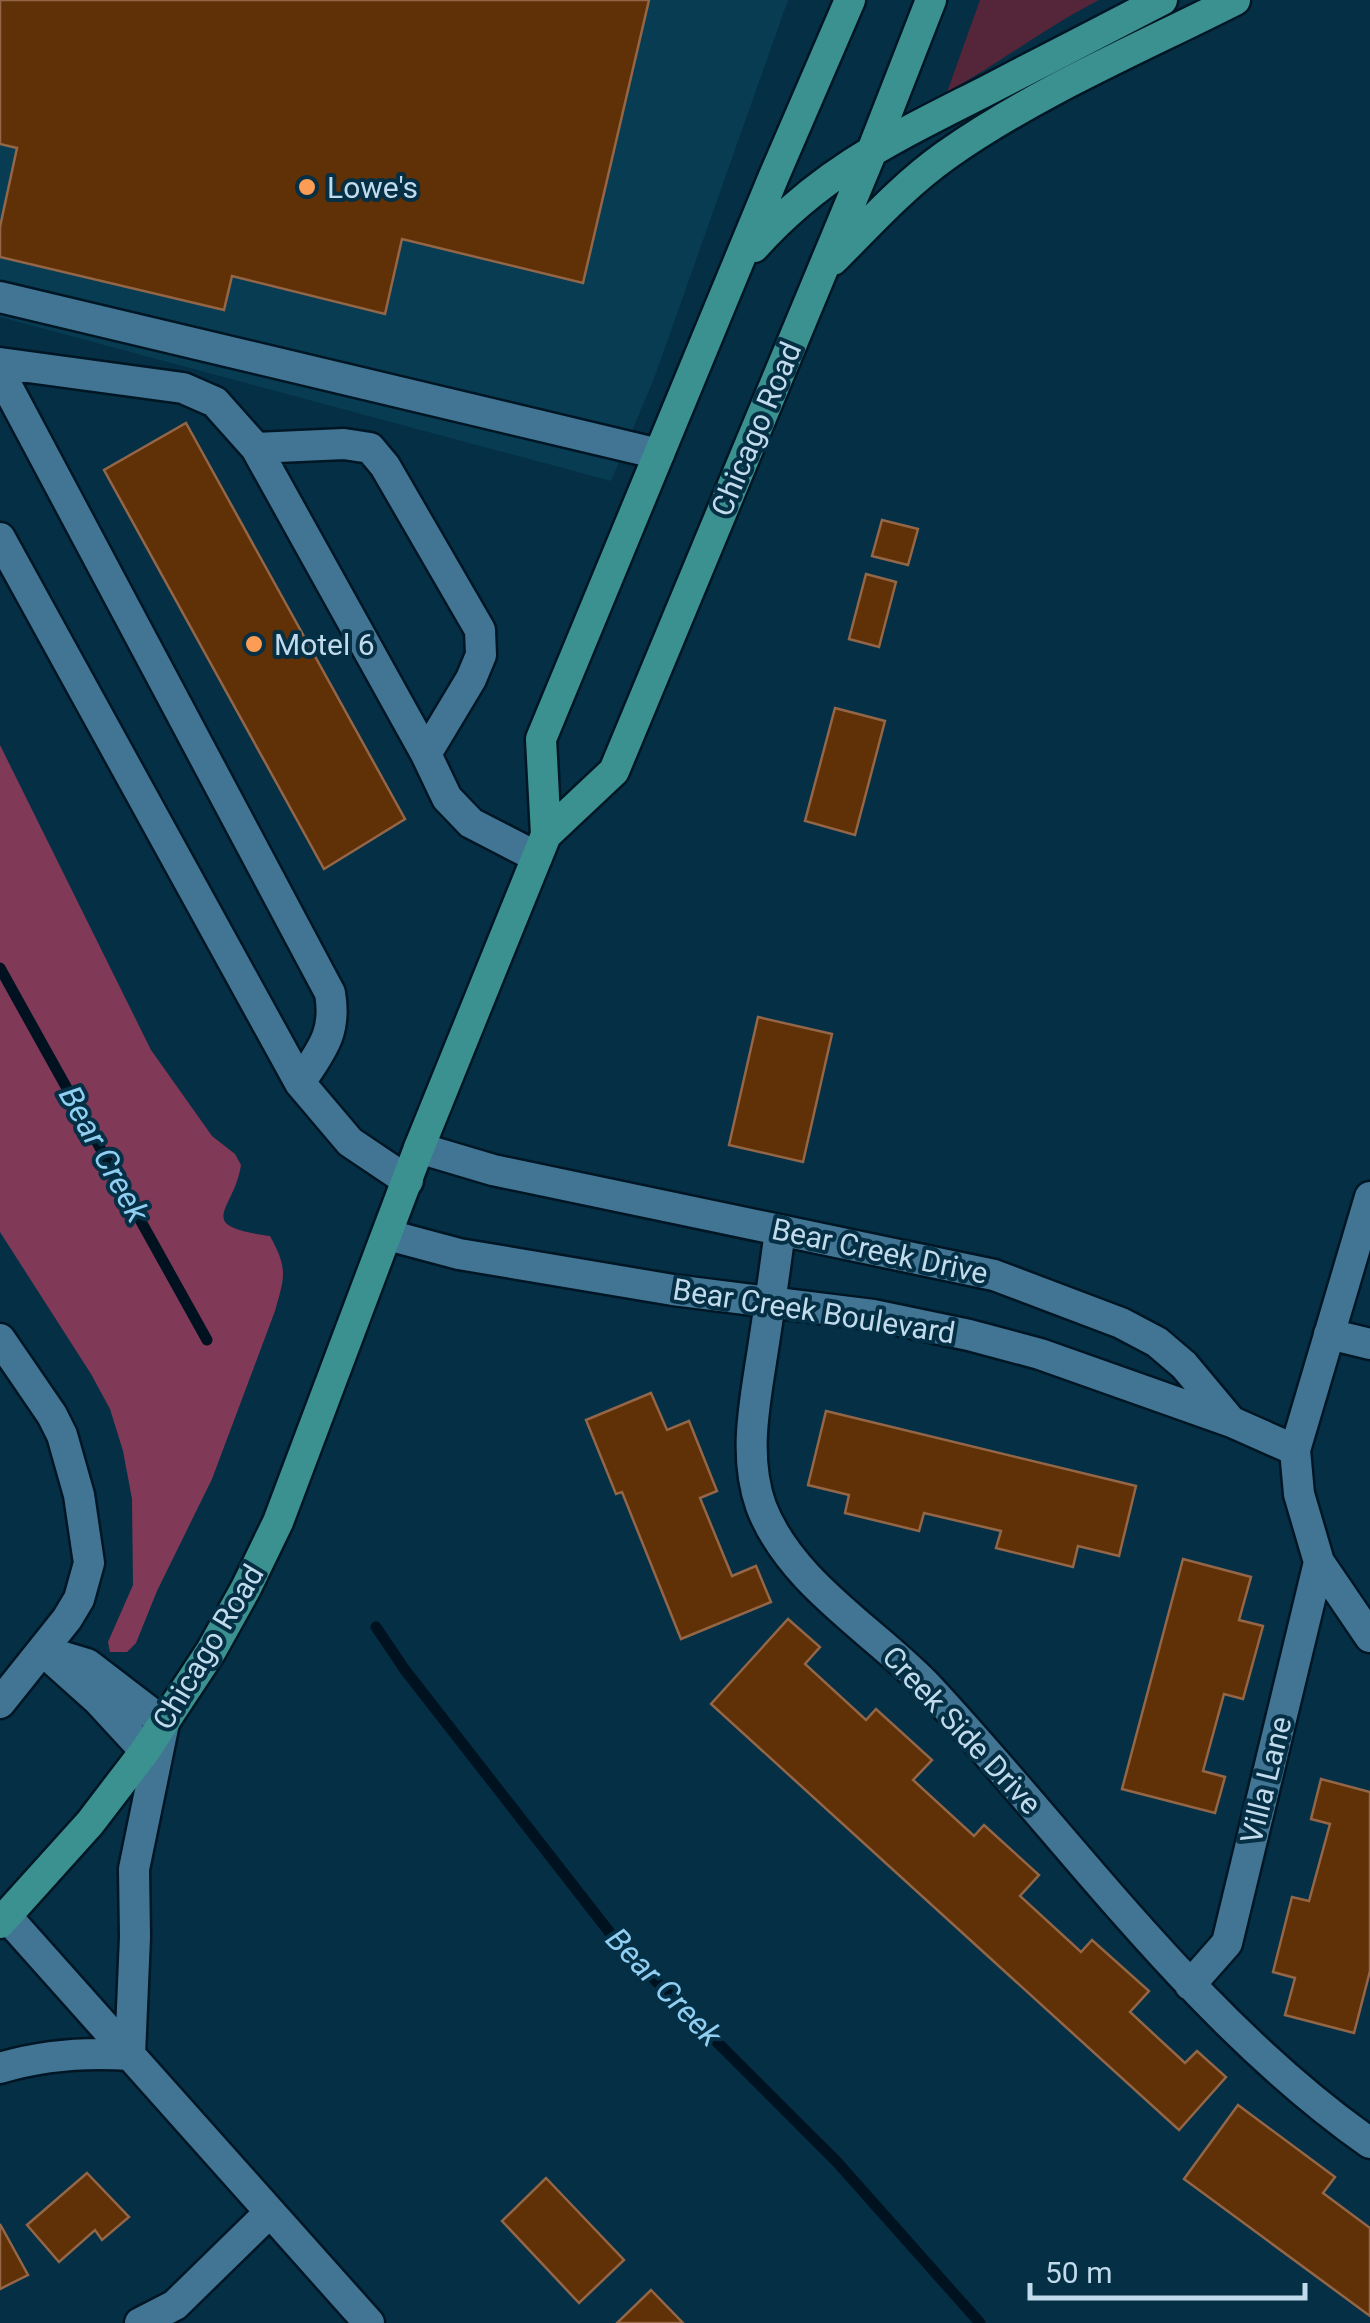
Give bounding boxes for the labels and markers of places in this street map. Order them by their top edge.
place label: Lowe's [327,170,418,205]
marker: Lowe's [296,176,318,198]
place label: Motel 6 [274,627,375,662]
marker: Motel 6 [243,633,265,655]

